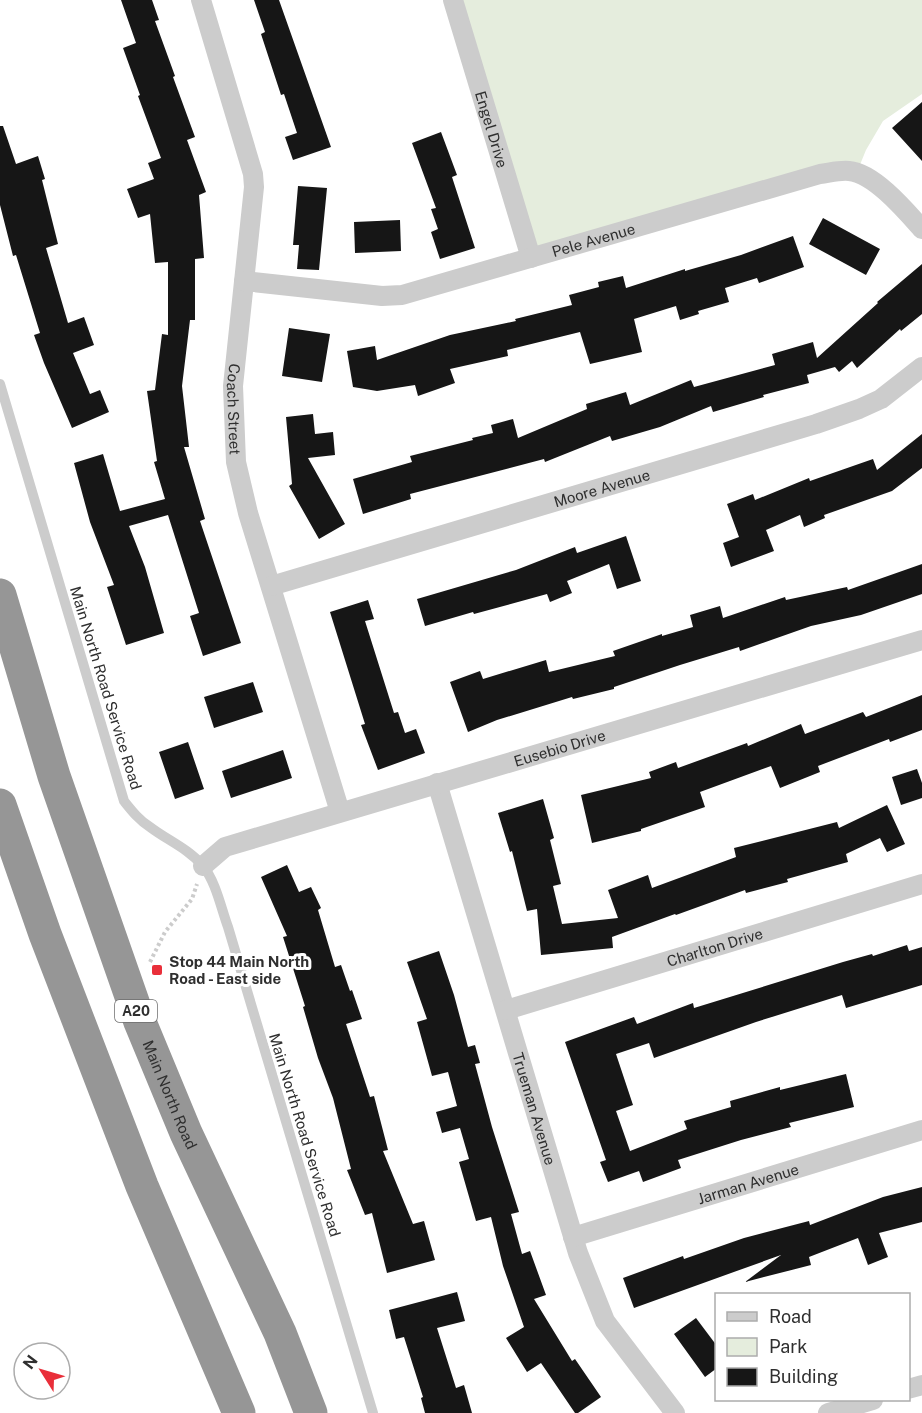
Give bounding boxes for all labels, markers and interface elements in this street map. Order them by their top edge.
street label: Engel Drive [472,89,512,170]
street label: Pele Avenue [550,220,637,260]
street label: Coach Street [224,363,244,455]
street label: Moore Avenue [552,465,652,510]
street label: Main North Road Service Road [67,584,145,792]
street label: Eusebio Drive [512,726,607,769]
street label: Charlton Drive [665,924,765,969]
place label: Stop 44 Main North Road - East side [169,953,309,987]
marker: Stop 44 Main North Road - East side [150,963,164,977]
road number: A20 [115,1000,157,1022]
street label: Main North Road Service Road [266,1031,344,1239]
street label: Main North Road [140,1037,201,1152]
street label: Trueman Avenue [510,1050,560,1167]
street label: Jarman Avenue [695,1160,801,1207]
legend [715,1293,910,1401]
text: Road [769,1306,812,1327]
text: Park [769,1336,807,1357]
north arrow [12,1341,72,1401]
text: N [19,1352,42,1373]
text: Building [769,1366,838,1387]

